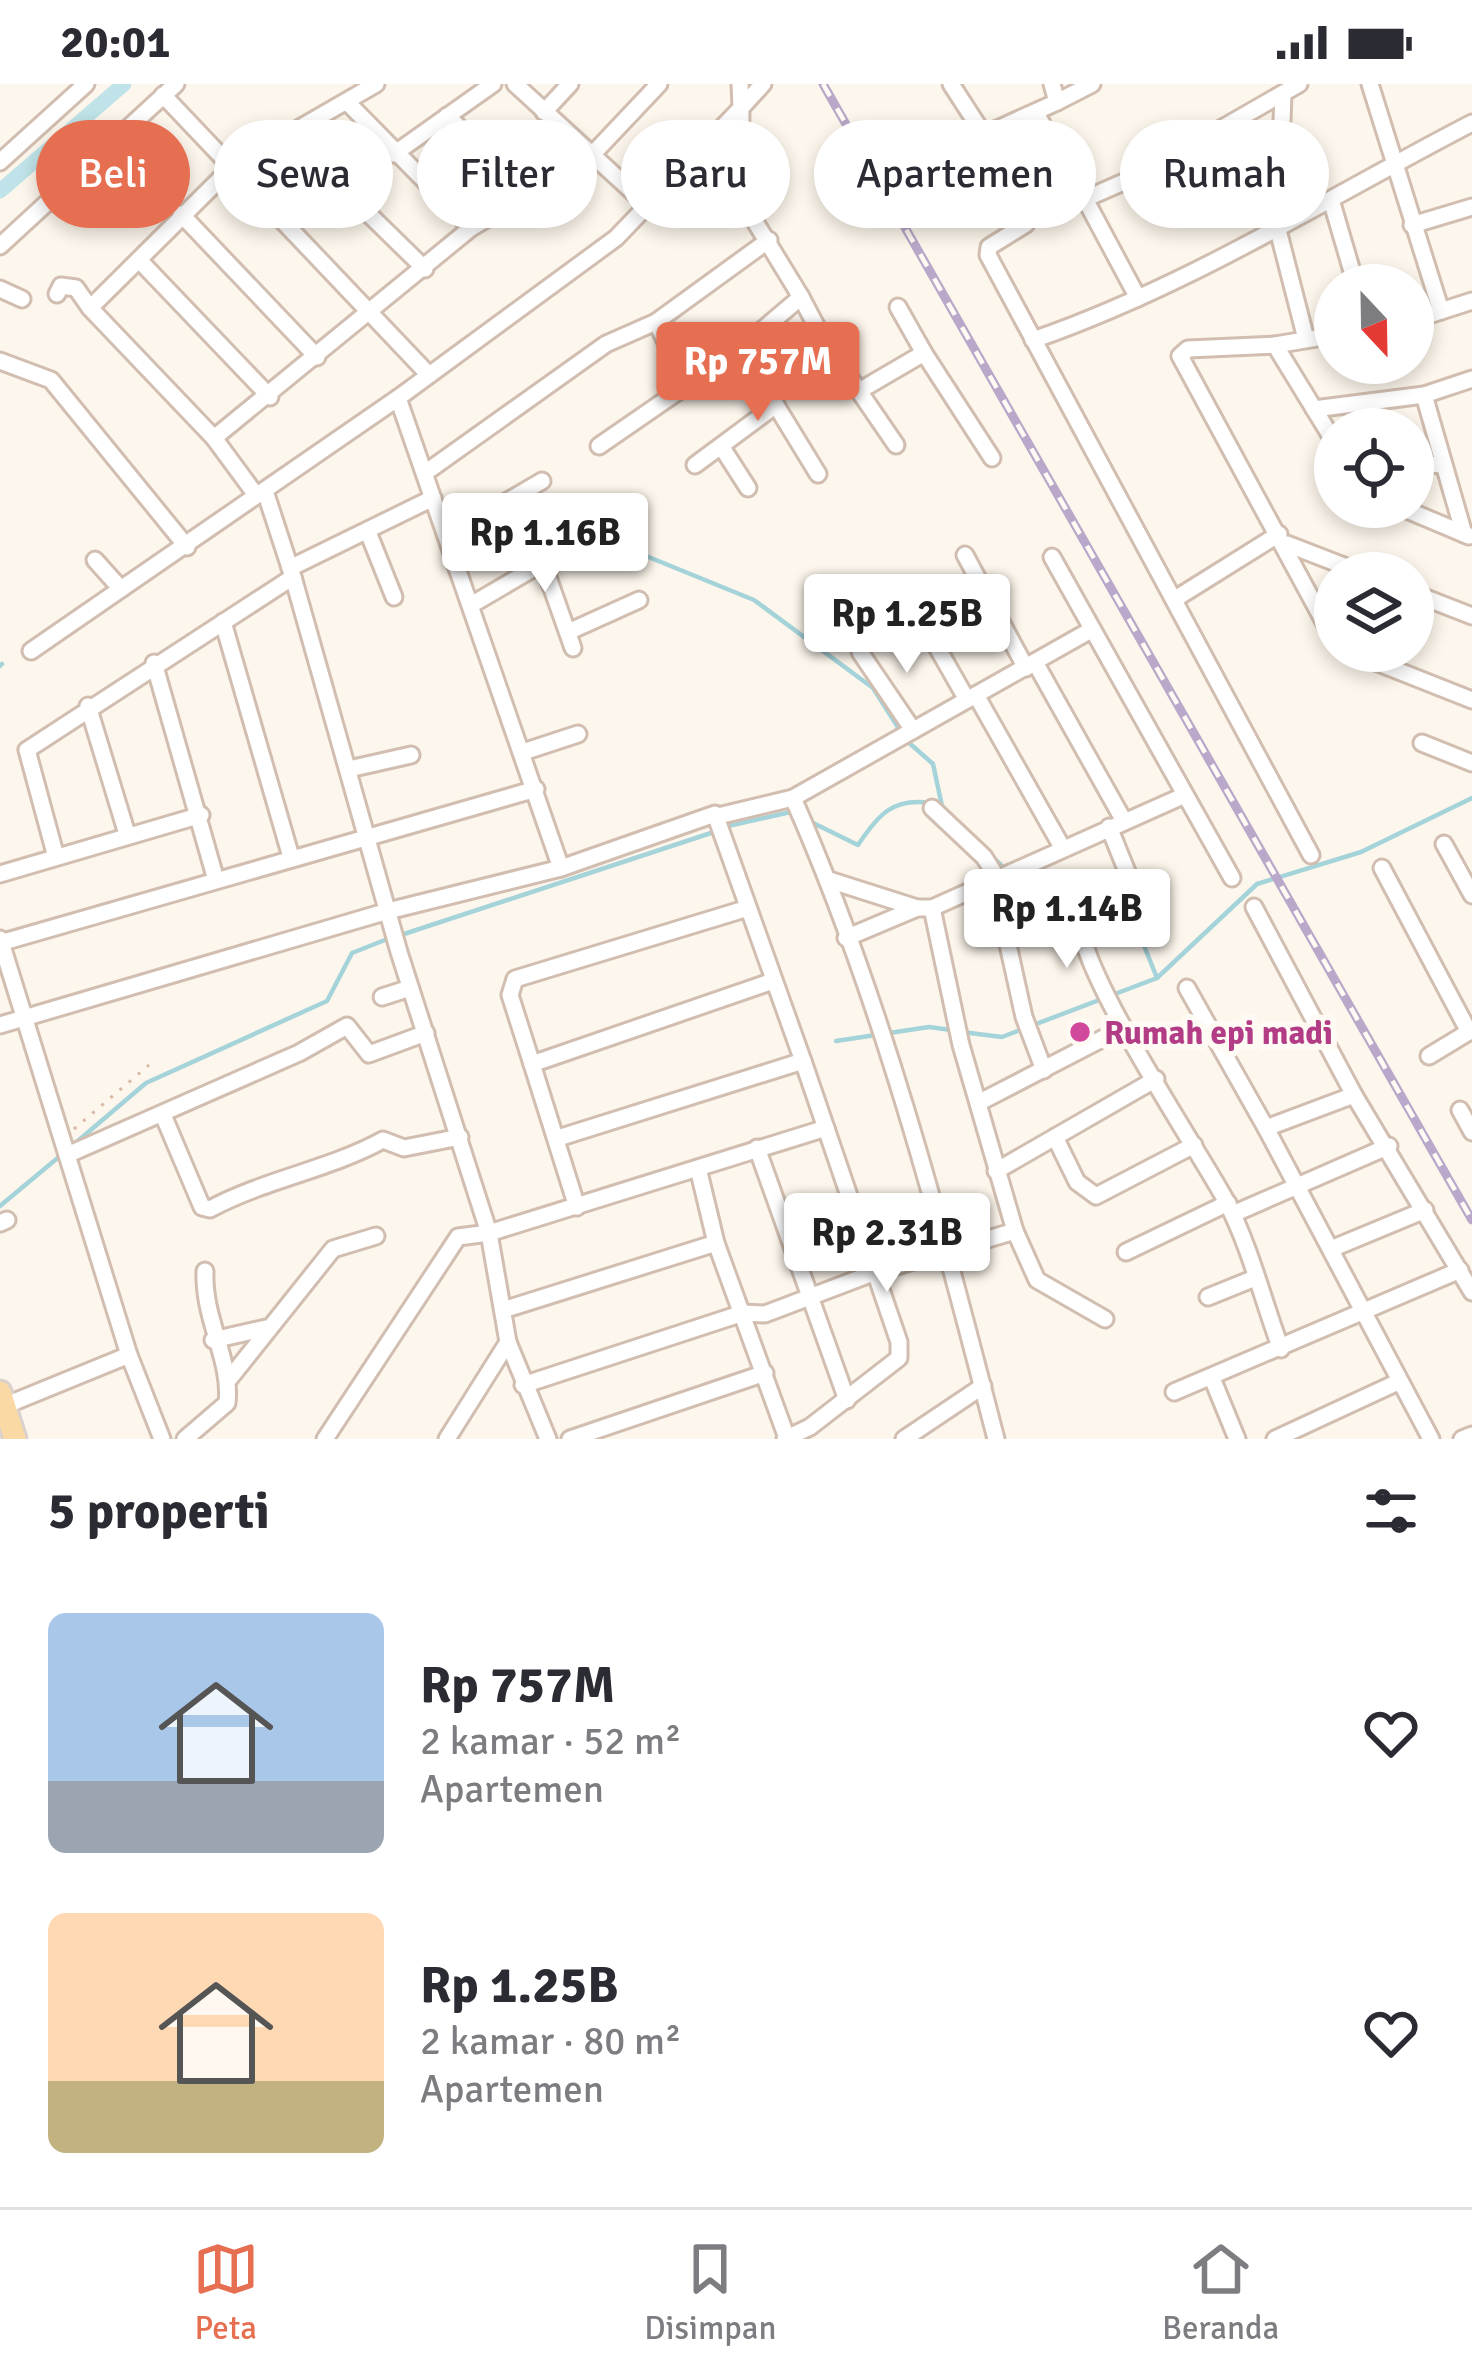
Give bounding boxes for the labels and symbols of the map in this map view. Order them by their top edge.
north arrow [1314,264,1434,384]
pin: Rp 757M [647,322,869,424]
pin: Rp 1.16B [421,493,669,595]
pin: Rp 1.25B [783,574,1031,676]
pin: Rp 1.14B [943,869,1191,971]
place label: Rumah epi madi [1104,1013,1333,1054]
marker: Rumah epi madi [1067,1019,1093,1045]
pin: Rp 2.31B [763,1193,1011,1295]

